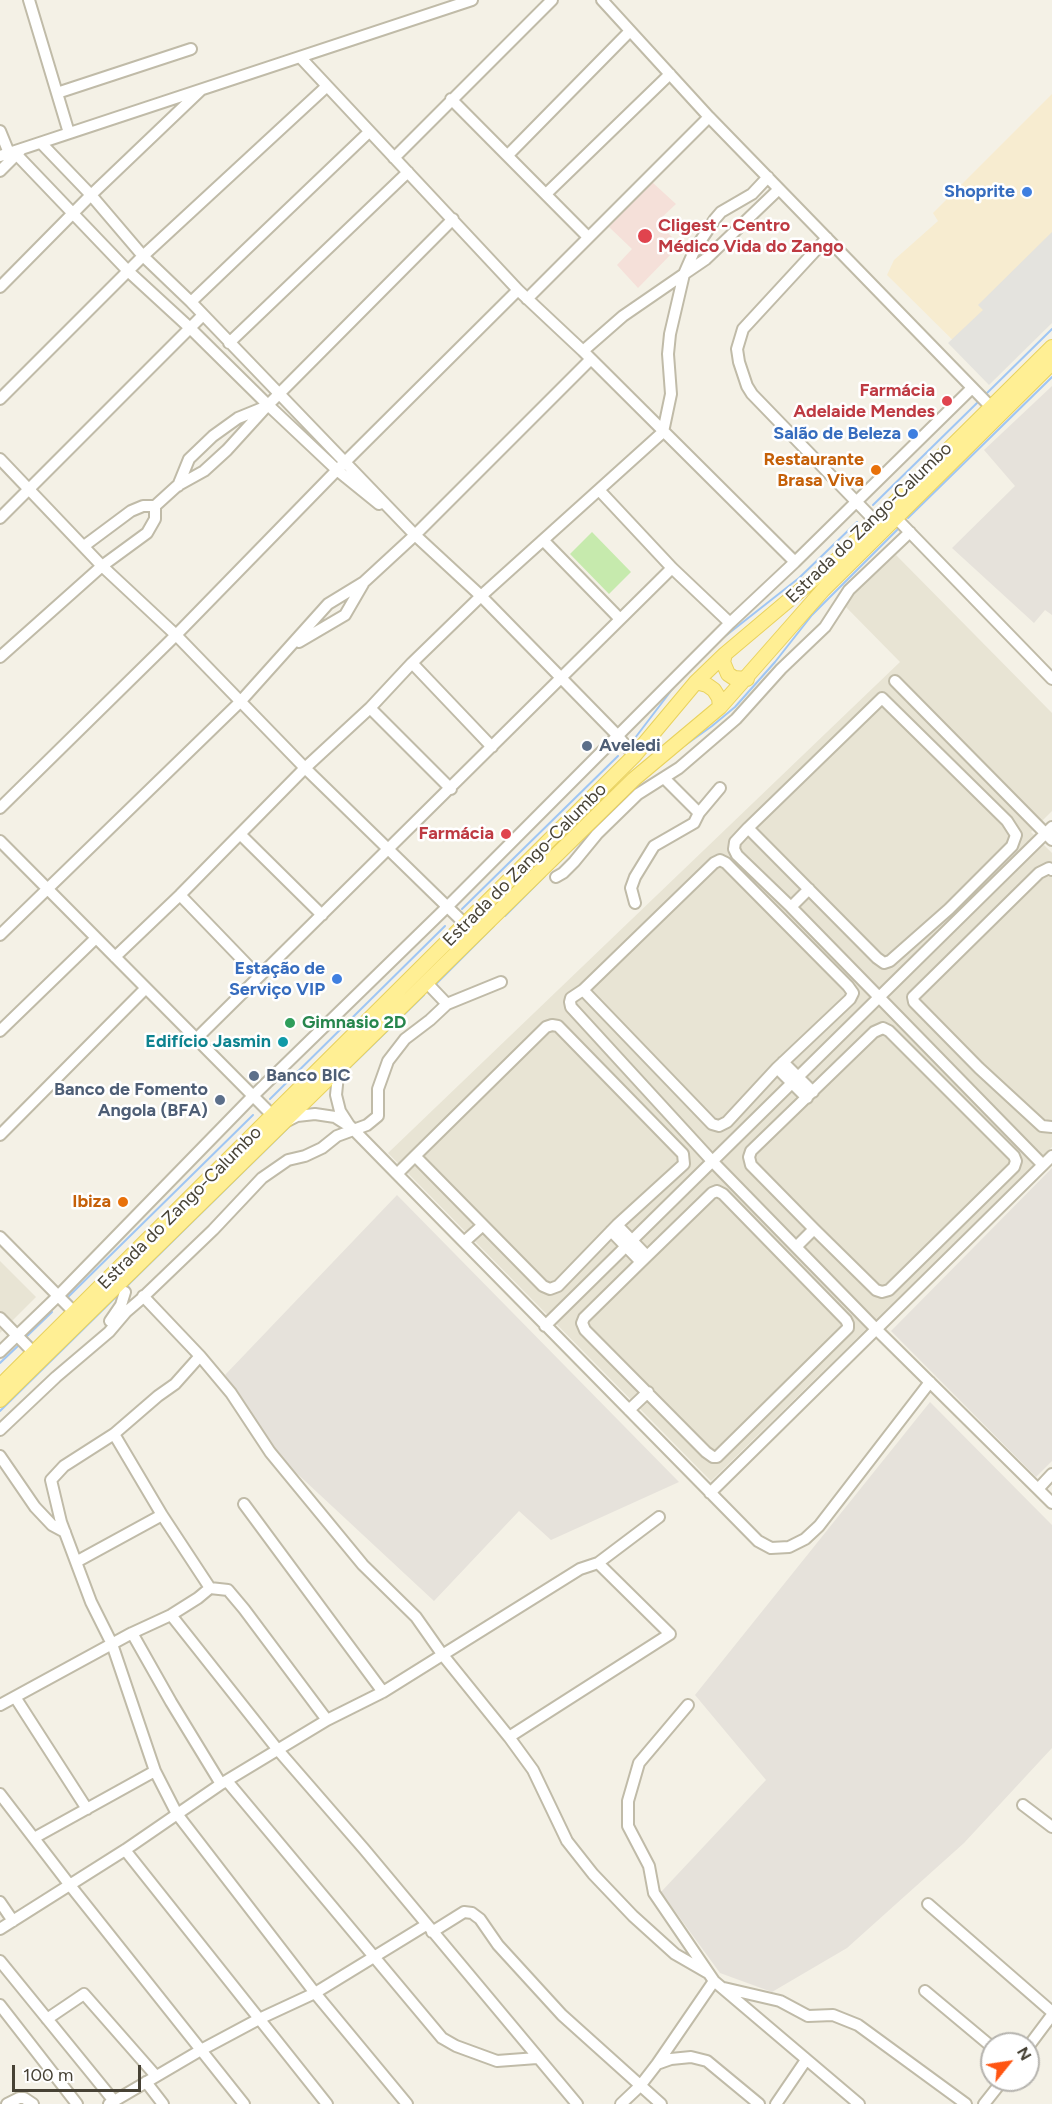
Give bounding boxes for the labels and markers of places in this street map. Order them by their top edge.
place label: Shoprite [944,181,1015,203]
marker: Shoprite [1020,185,1034,199]
place label: Cligest - Centro Médico Vida do Zango [658,215,844,258]
marker: Cligest - Centro Médico Vida do Zango [636,227,654,245]
place label: Farmácia Adelaide Mendes [793,380,935,422]
marker: Farmácia Adelaide Mendes [940,394,954,408]
place label: Salão de Beleza [773,423,901,445]
marker: Salão de Beleza [906,427,920,441]
place label: Restaurante Brasa Viva [763,449,864,492]
marker: Restaurante Brasa Viva [869,463,883,477]
place label: Aveledi [599,735,661,757]
marker: Aveledi [580,739,594,753]
place label: Farmácia [418,823,494,845]
marker: Farmácia [499,827,513,841]
place label: Estação de Serviço VIP [229,958,325,1000]
marker: Estação de Serviço VIP [330,972,344,986]
place label: Gimnasio 2D [302,1012,406,1034]
marker: Gimnasio 2D [283,1016,297,1030]
place label: Edifício Jasmin [145,1031,271,1053]
marker: Edifício Jasmin [276,1035,290,1049]
place label: Banco BIC [266,1065,351,1087]
marker: Banco BIC [247,1069,261,1083]
place label: Banco de Fomento Angola (BFA) [54,1079,208,1122]
marker: Banco de Fomento Angola (BFA) [213,1093,227,1107]
place label: Ibiza [72,1191,111,1213]
marker: Ibiza [116,1195,130,1209]

